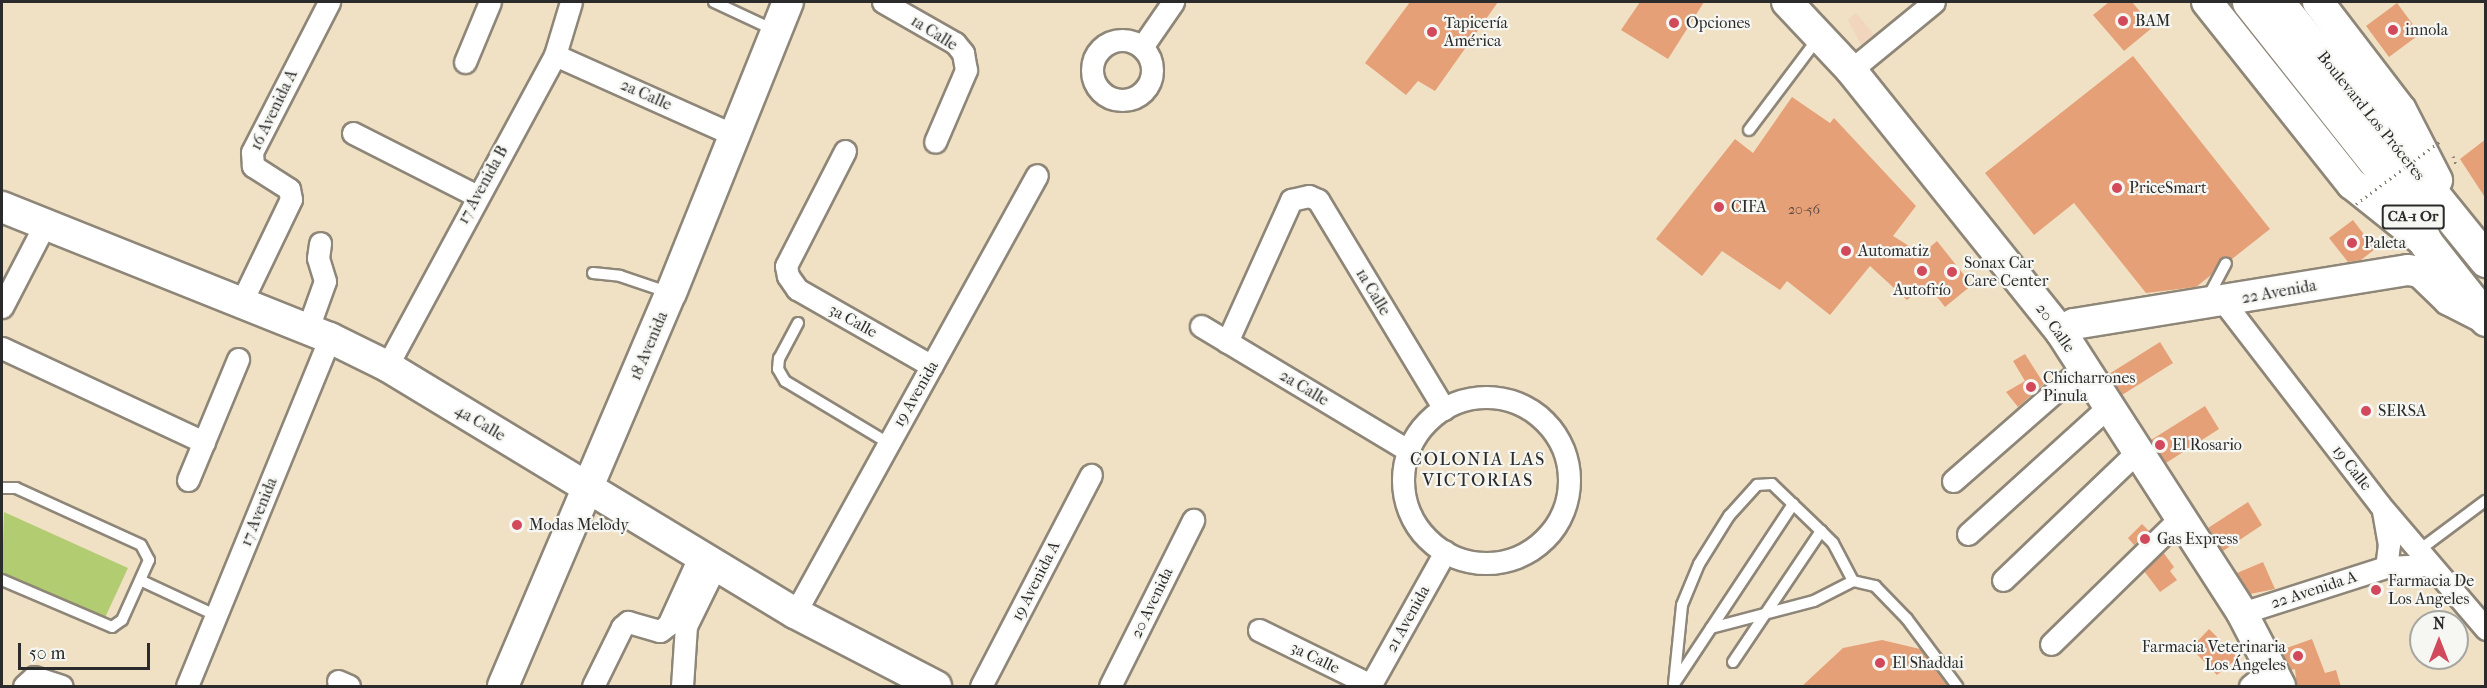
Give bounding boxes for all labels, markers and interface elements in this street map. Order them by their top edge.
street label: 1a Calle [907,11,961,55]
place label: BAM [2135,11,2170,31]
place label: Tapicería América [1444,13,1508,51]
place label: Opciones [1686,13,1750,33]
marker: BAM [2116,14,2130,28]
marker: Opciones [1667,16,1681,30]
place label: innola [2405,20,2448,40]
marker: innola [2386,23,2400,37]
marker: Tapicería América [1425,25,1439,39]
street label: Boulevard Los Próceres [2313,48,2429,184]
street label: 16 Avenida A [246,67,302,153]
street label: 2a Calle [617,75,675,115]
street label: 17 Avenida B [454,143,512,227]
place label: PriceSmart [2129,178,2207,198]
marker: PriceSmart [2110,181,2124,195]
place label: CIFA [1731,197,1767,217]
marker: CIFA [1712,200,1726,214]
house number: 20-56 [1788,202,1820,218]
road number: CA-1 Or [2382,205,2444,229]
place label: Paleta [2364,233,2406,253]
marker: Paleta [2345,236,2359,250]
place label: Automatiz [1858,241,1929,261]
marker: Automatiz [1839,244,1853,258]
place label: Sonax Car Care Center [1964,253,2049,291]
marker: Autofrío [1915,264,1929,278]
street label: 1a Calle [1352,265,1394,319]
marker: Sonax Car Care Center [1945,265,1959,279]
street label: 22 Avenida [2240,276,2318,308]
place label: Autofrío [1893,280,1951,300]
street label: 3a Calle [826,300,880,342]
street label: 20 Calle [2031,300,2079,356]
street label: 18 Avenida [626,309,672,383]
street label: 19 Avenida [889,358,943,430]
street label: 2a Calle [1276,366,1332,410]
place label: Chicharrones Pinula [2043,368,2135,406]
marker: Chicharrones Pinula [2024,380,2038,394]
street label: 4a Calle [451,401,509,445]
place label: SERSA [2378,401,2426,421]
marker: SERSA [2359,404,2373,418]
place label: El Rosario [2172,435,2242,455]
marker: El Rosario [2153,438,2167,452]
street label: 19 Calle [2328,441,2376,495]
district label: COLONIA LAS VICTORIAS [1410,450,1546,492]
street label: 17 Avenida [237,475,281,549]
place label: Modas Melody [529,515,629,535]
marker: Modas Melody [510,518,524,532]
place label: Gas Express [2157,529,2238,549]
marker: Gas Express [2138,532,2152,546]
street label: 19 Avenida A [1008,538,1064,624]
street label: 20 Avenida [1127,565,1177,641]
street label: 22 Avenida A [2269,567,2359,613]
place label: Farmacia De Los Angeles [2388,571,2474,609]
street label: 21 Avenida [1382,582,1434,656]
marker: Farmacia De Los Angeles [2369,583,2383,597]
north arrow [2409,610,2469,670]
text: N [2433,614,2445,633]
scale bar [21,631,153,669]
place label: Farmacia Veterinaria Los Ángeles [2142,637,2286,675]
street label: 3a Calle [1287,638,1343,678]
text: 50 m [29,643,65,664]
marker: Farmacia Veterinaria Los Ángeles [2291,649,2305,663]
place label: El Shaddai [1892,653,1964,673]
marker: El Shaddai [1873,656,1887,670]

